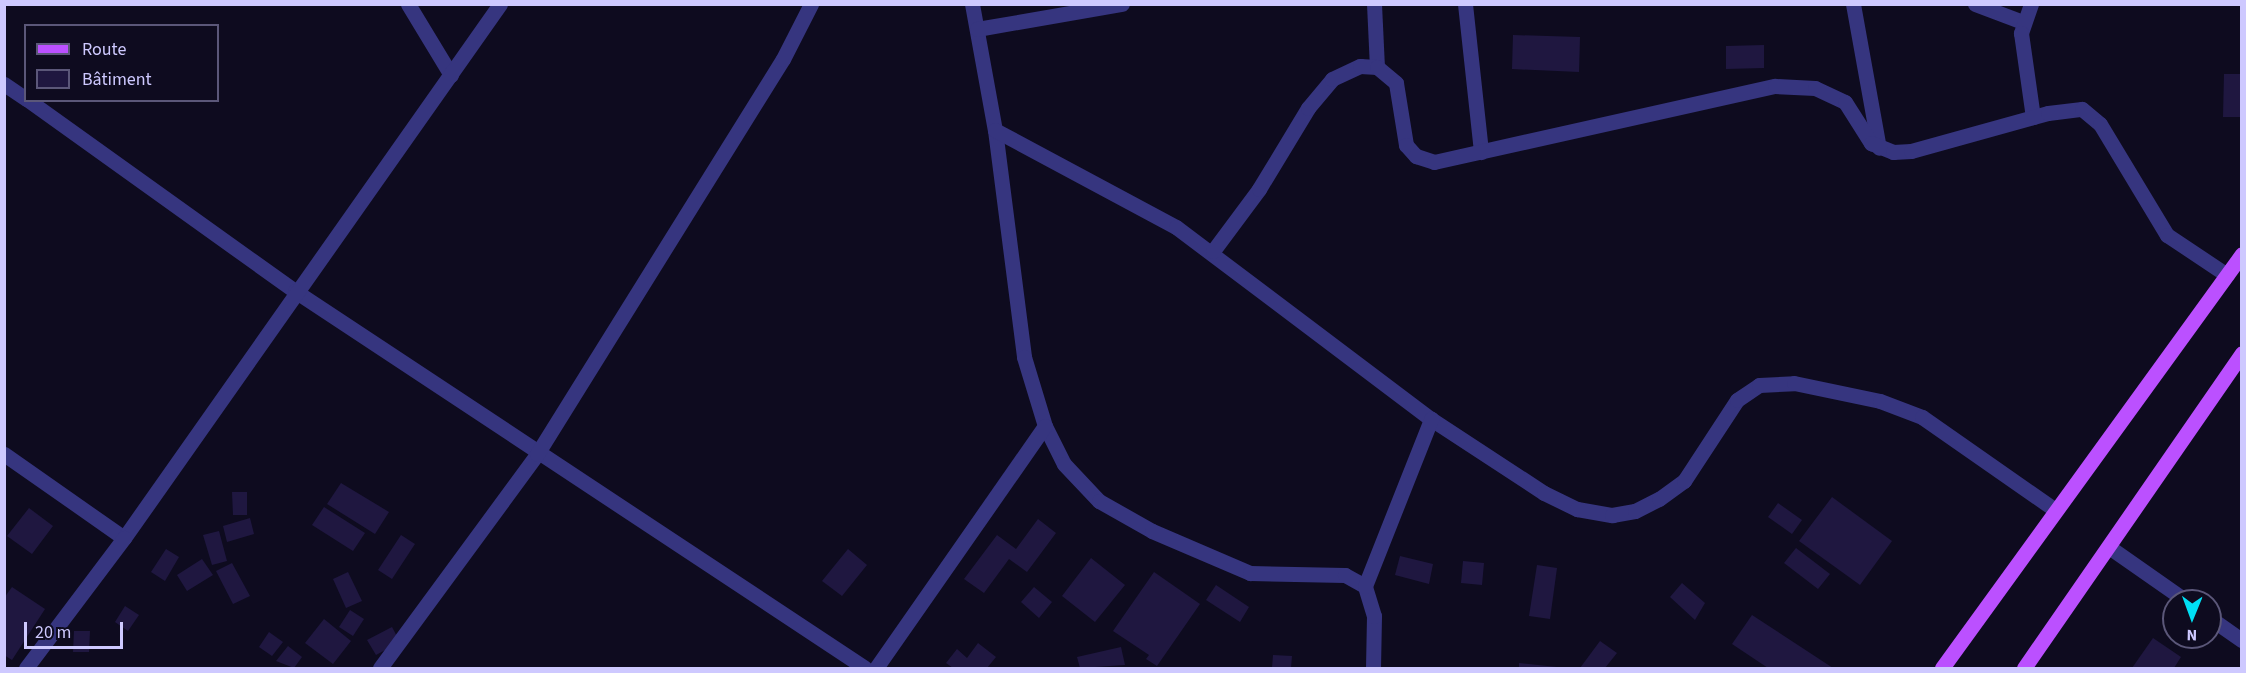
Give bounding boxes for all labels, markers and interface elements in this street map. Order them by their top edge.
legend [24,24,219,102]
text: Route [82,37,126,62]
text: Bâtiment [82,67,152,92]
north arrow [2162,589,2222,649]
scale bar [27,610,126,648]
text: 20 m [35,620,71,645]
text: N [2186,624,2197,646]

